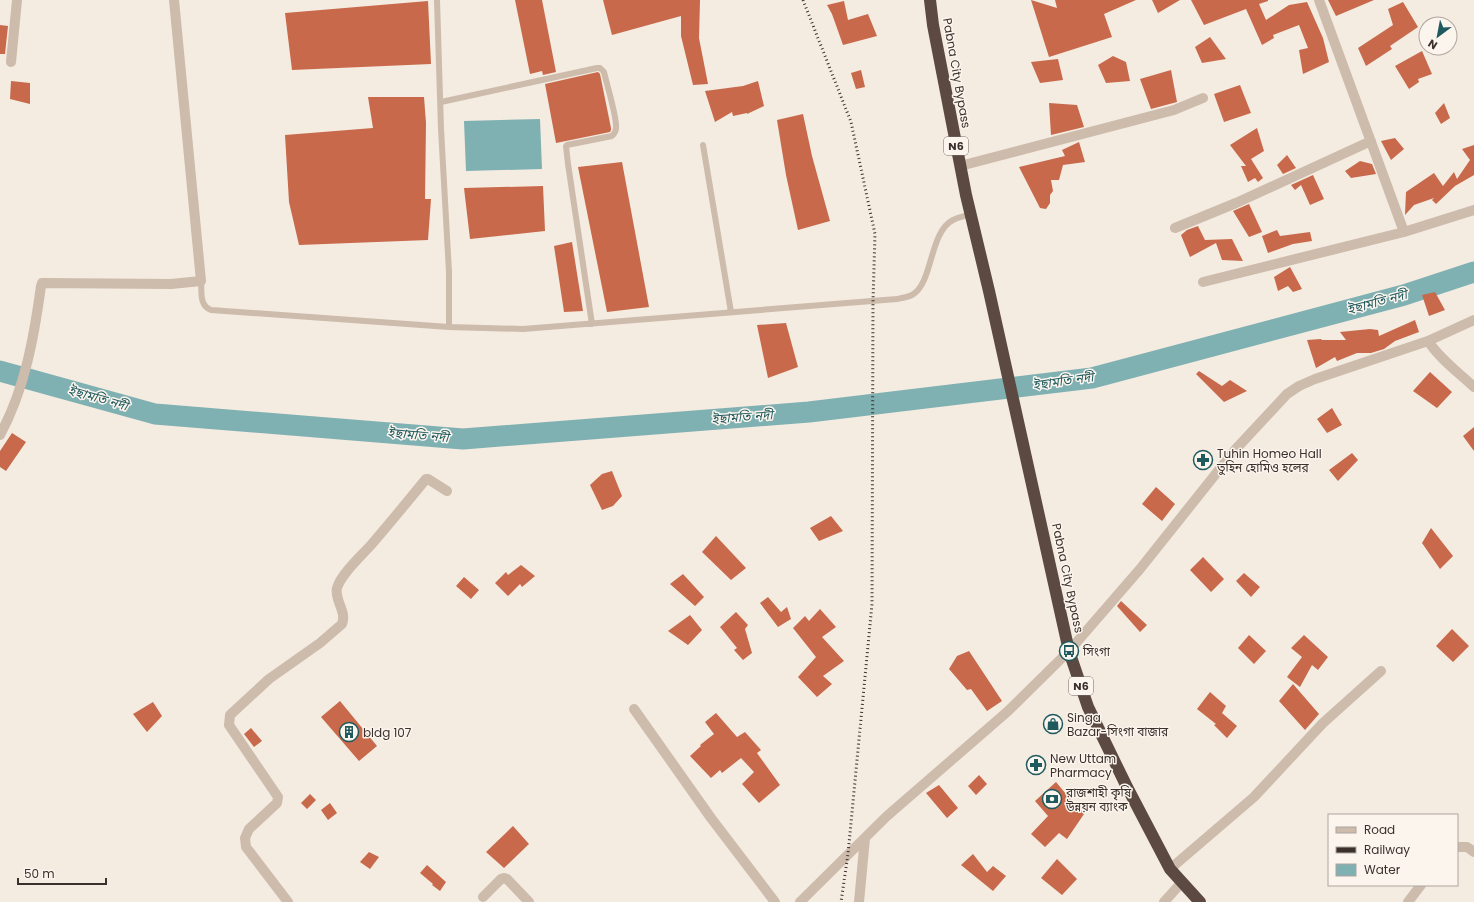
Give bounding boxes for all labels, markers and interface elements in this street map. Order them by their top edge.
north arrow [1418,16,1458,56]
street label: Pabna City Bypass [939,17,975,129]
text: N [1425,36,1440,53]
road number: N6 [944,137,968,155]
water label: ইছামতি নদী [1345,284,1411,319]
water label: ইছামতি নদী [1031,367,1097,395]
water label: ইছামতি নদী [66,380,133,416]
water label: ইছামতি নদী [711,405,776,429]
water label: ইছামতি নদী [387,423,452,447]
place label: Tuhin Homeo Hall তুহিন হোমিও হলের [1216,445,1322,476]
pharmacy icon: Tuhin Homeo Hall তুহিন হোমিও হলের [1192,449,1214,471]
street label: Pabna City Bypass [1048,522,1088,634]
bus stop icon: সিংগা [1058,640,1080,662]
place label: সিংগা [1082,643,1111,660]
road number: N6 [1069,677,1093,695]
place label: Singa Bazar-সিংগা বাজার [1067,709,1169,740]
shop icon: Singa Bazar-সিংগা বাজার [1042,713,1064,735]
building icon: bldg 107 [338,721,360,743]
place label: bldg 107 [363,724,412,741]
place label: New Uttam Pharmacy [1050,750,1116,781]
pharmacy icon: New Uttam Pharmacy [1025,754,1047,776]
place label: রাজশাহী কৃষি উন্নয়ন ব্যাংক [1065,784,1132,815]
bank icon: রাজশাহী কৃষি উন্নয়ন ব্যাংক [1041,788,1063,810]
legend [1328,814,1458,886]
text: Road [1364,821,1395,838]
text: Railway [1364,841,1410,858]
scale bar [18,860,106,886]
text: Water [1364,861,1401,878]
text: 50 m [24,865,55,882]

